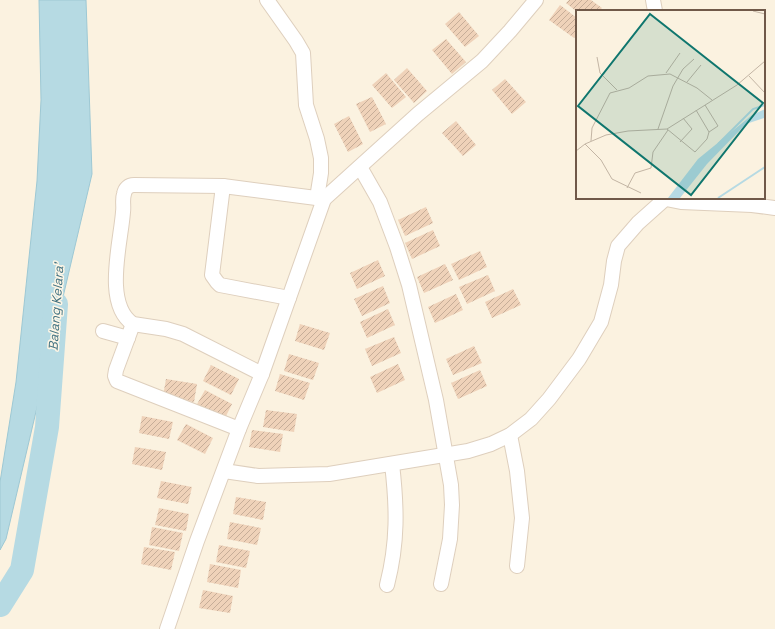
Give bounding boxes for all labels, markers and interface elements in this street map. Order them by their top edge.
inset map [576,10,765,199]
water label: Balang Kelara' [44,261,68,351]

